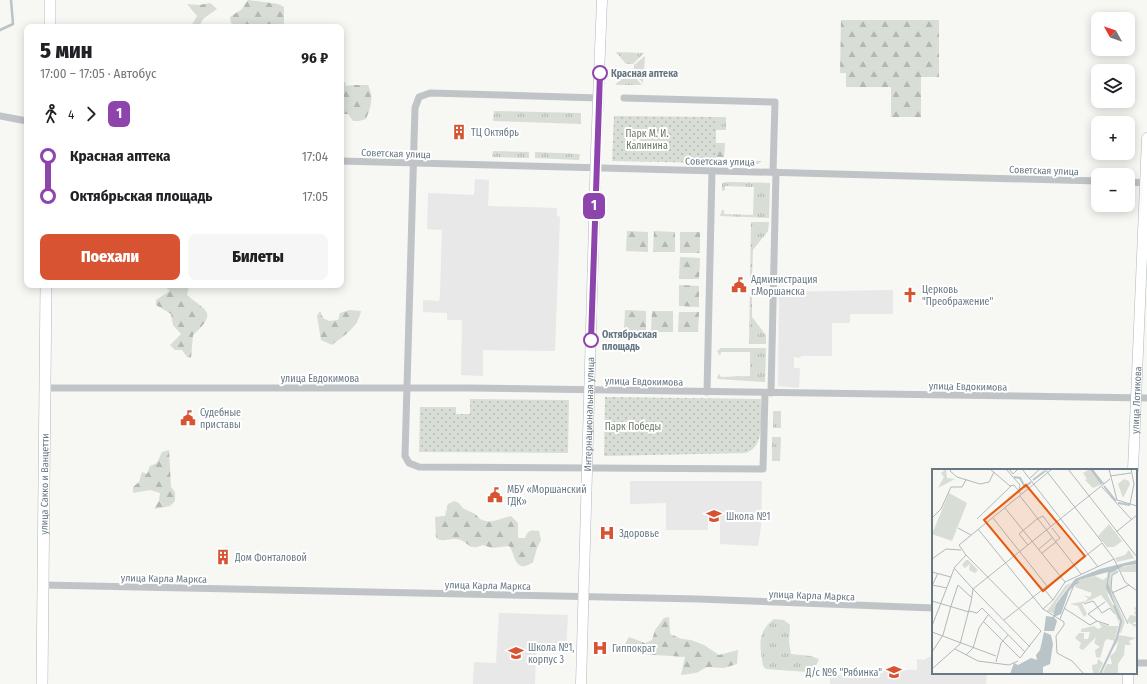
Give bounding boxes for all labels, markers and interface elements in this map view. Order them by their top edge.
north arrow [1091,12,1135,56]
map controls [1091,12,1135,212]
text: 5 мин [40,37,92,64]
text: 96 ₽ [301,49,328,67]
button: layers [1091,64,1135,108]
marker: Красная аптека [592,65,608,81]
text: 17:00 – 17:05 · Автобус [40,66,157,81]
place label: Красная аптека [611,68,678,80]
icon: walk [40,103,62,125]
icon: forward [80,103,102,125]
text: 1 [116,105,122,122]
text: 4 [68,107,74,122]
button: + [1091,116,1135,160]
building icon: ТЦ Октябрь [450,123,468,141]
place label: ТЦ Октябрь [471,127,519,139]
park label: Парк М. И. Калинина [625,128,669,152]
text: Красная аптека [70,147,171,165]
street label: Советская улица [361,147,431,161]
text: 17:04 [302,149,328,164]
street label: Советская улица [685,155,755,169]
street label: Советская улица [1009,164,1079,178]
button: − [1091,168,1135,212]
text: Октябрьская площадь [70,187,212,205]
text: 17:05 [302,189,328,204]
line badge: 1 [581,193,607,219]
text: 1 [591,197,597,214]
button: Поехали [40,234,180,280]
button: Билеты [188,234,328,280]
place label: Администрация г.Моршанска [751,274,818,298]
public building icon: Администрация г.Моршанска [730,276,748,294]
place label: Церковь "Преображение" [922,284,993,308]
church icon: Церковь "Преображение" [901,286,919,304]
place label: Октябрьская площадь [602,329,657,353]
marker: Октябрьская площадь [583,332,599,348]
street label: Интернациональная улица [582,357,597,471]
street label: улица Лотикова [1130,366,1144,434]
street label: улица Евдокимова [281,373,359,385]
street label: улица Евдокимова [605,375,683,389]
street label: улица Евдокимова [929,380,1007,394]
place label: Судебные приставы [200,407,241,431]
public building icon: Судебные приставы [179,409,197,427]
park label: Парк Победы [605,421,661,433]
street label: улица Сакко и Ванцетти [38,433,52,535]
inset map [932,469,1137,674]
place label: МБУ «Моршанский ГДК» [507,484,587,508]
public building icon: МБУ «Моршанский ГДК» [486,486,504,504]
school or university icon: Школа №1 [705,507,723,525]
place label: Школа №1 [726,511,770,523]
hospital icon: Здоровье [598,524,616,542]
place label: Здоровье [619,528,659,540]
building icon: Дом Фонталовой [214,548,232,566]
place label: Дом Фонталовой [234,552,307,564]
street label: улица Карла Маркса [121,572,207,586]
street label: улица Карла Маркса [445,579,531,593]
street label: улица Карла Маркса [769,588,855,604]
hospital icon: Гиппократ [591,639,609,657]
place label: Школа №1, корпус 3 [528,642,574,666]
place label: Гиппократ [612,643,657,655]
school or university icon: Школа №1, корпус 3 [507,644,525,662]
school or university icon: Д/с №6 "Рябинка" [885,663,903,681]
place label: Д/с №6 "Рябинка" [805,667,882,679]

